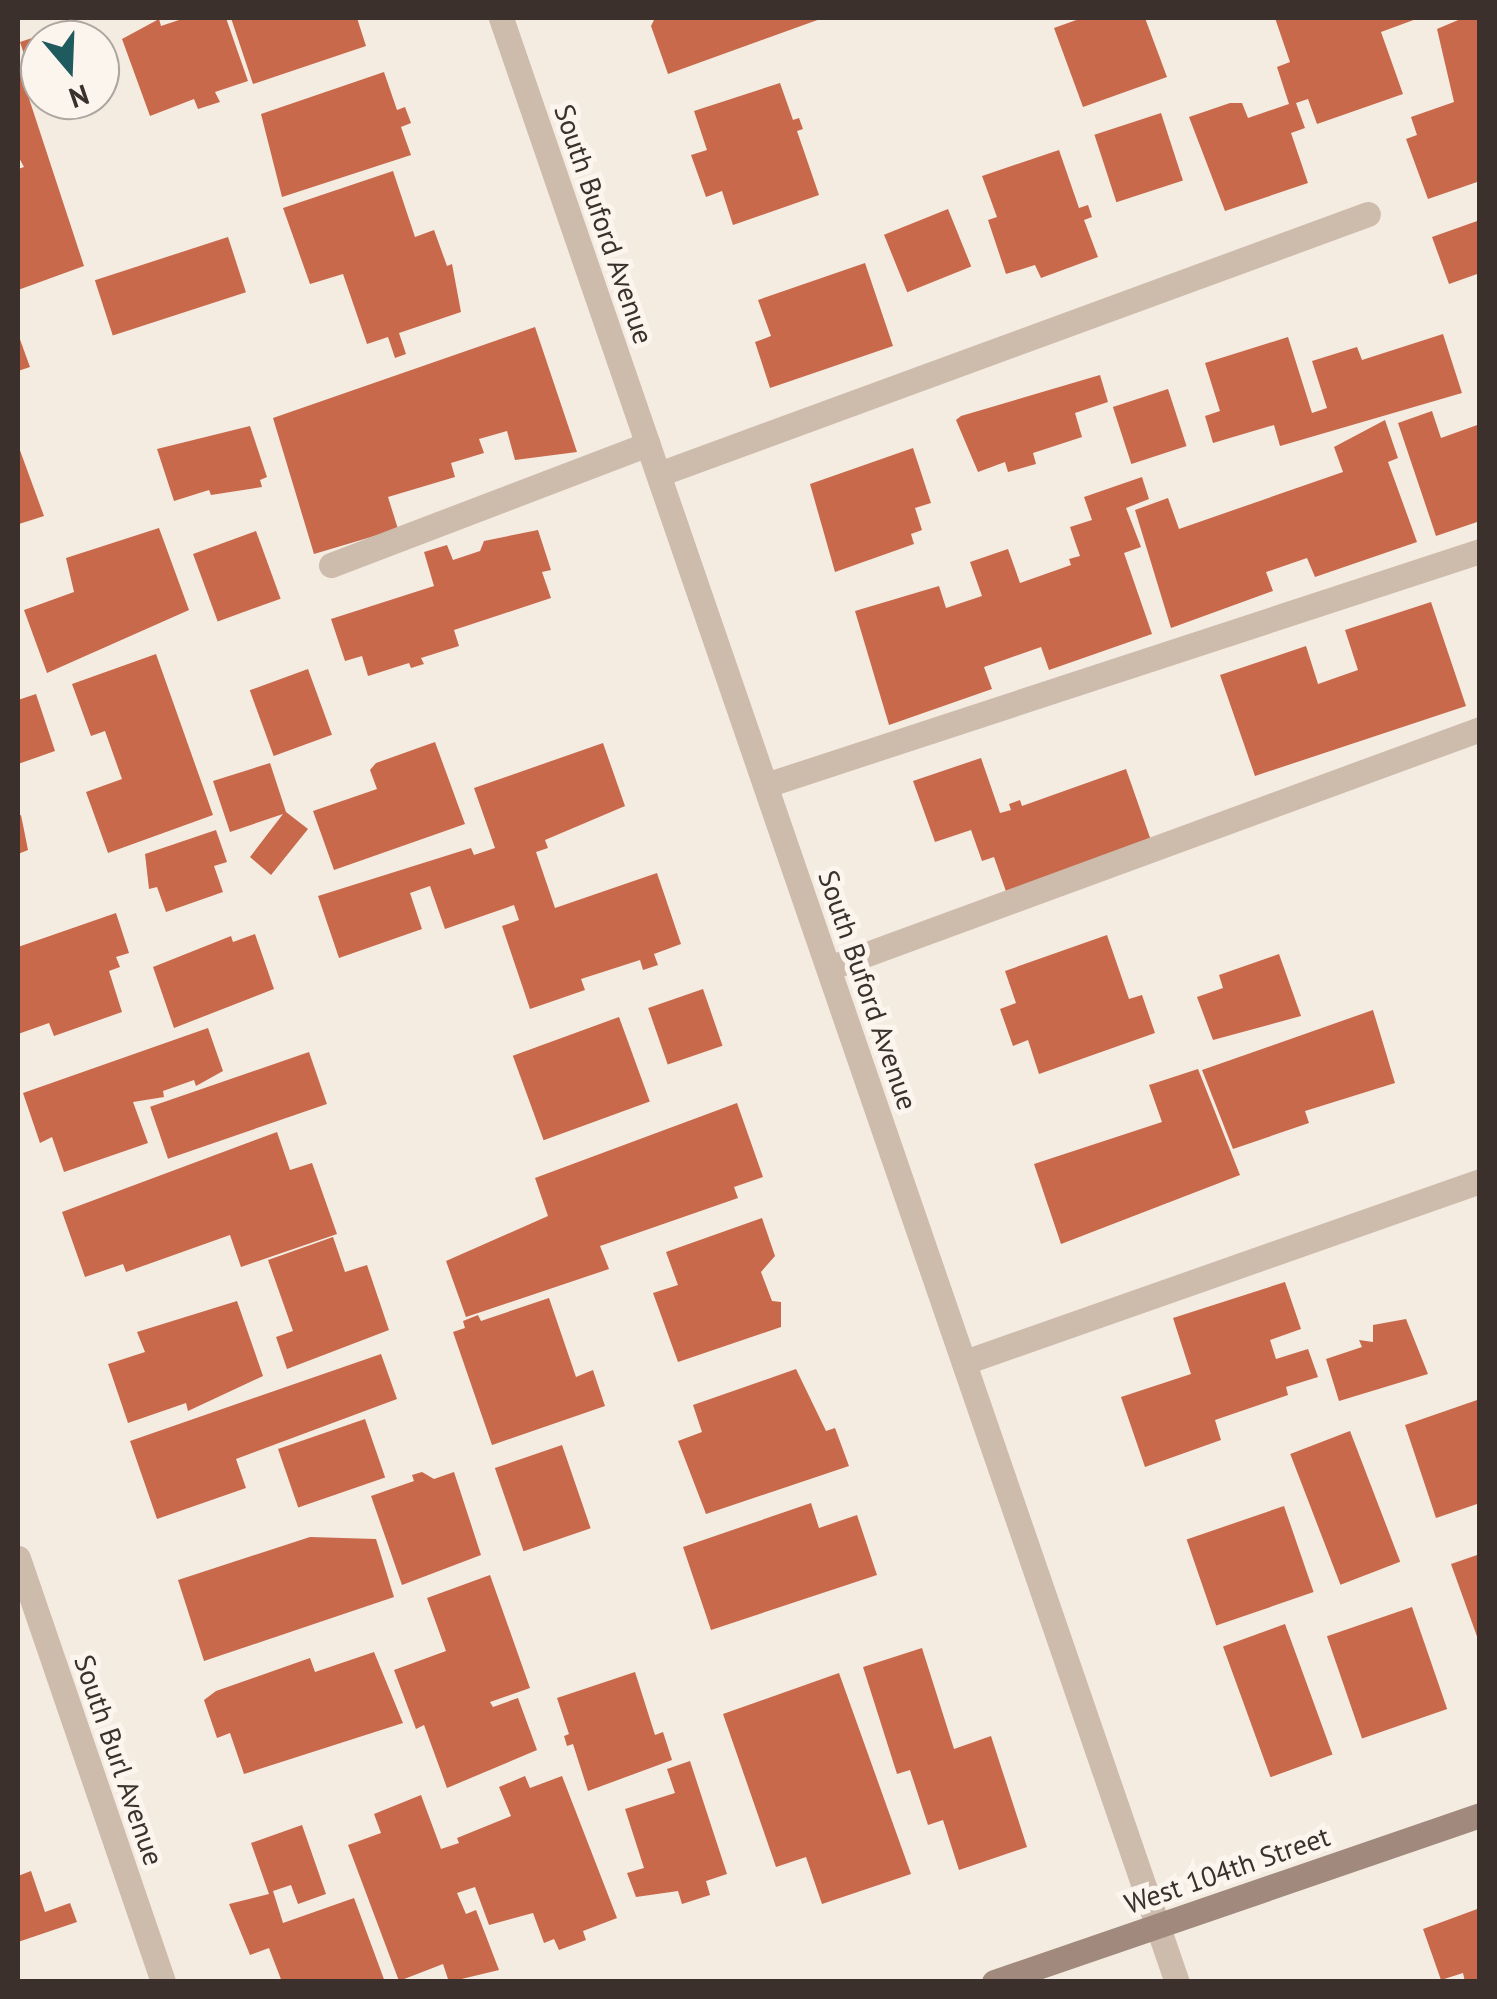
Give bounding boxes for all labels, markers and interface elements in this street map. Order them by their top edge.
north arrow [20,20,120,120]
text: N [65,76,94,117]
street label: South Buford Avenue [547,99,661,349]
street label: South Buford Avenue [811,865,925,1115]
street label: South Burl Avenue [67,1650,171,1870]
street label: West 104th Street [1120,1819,1334,1921]

